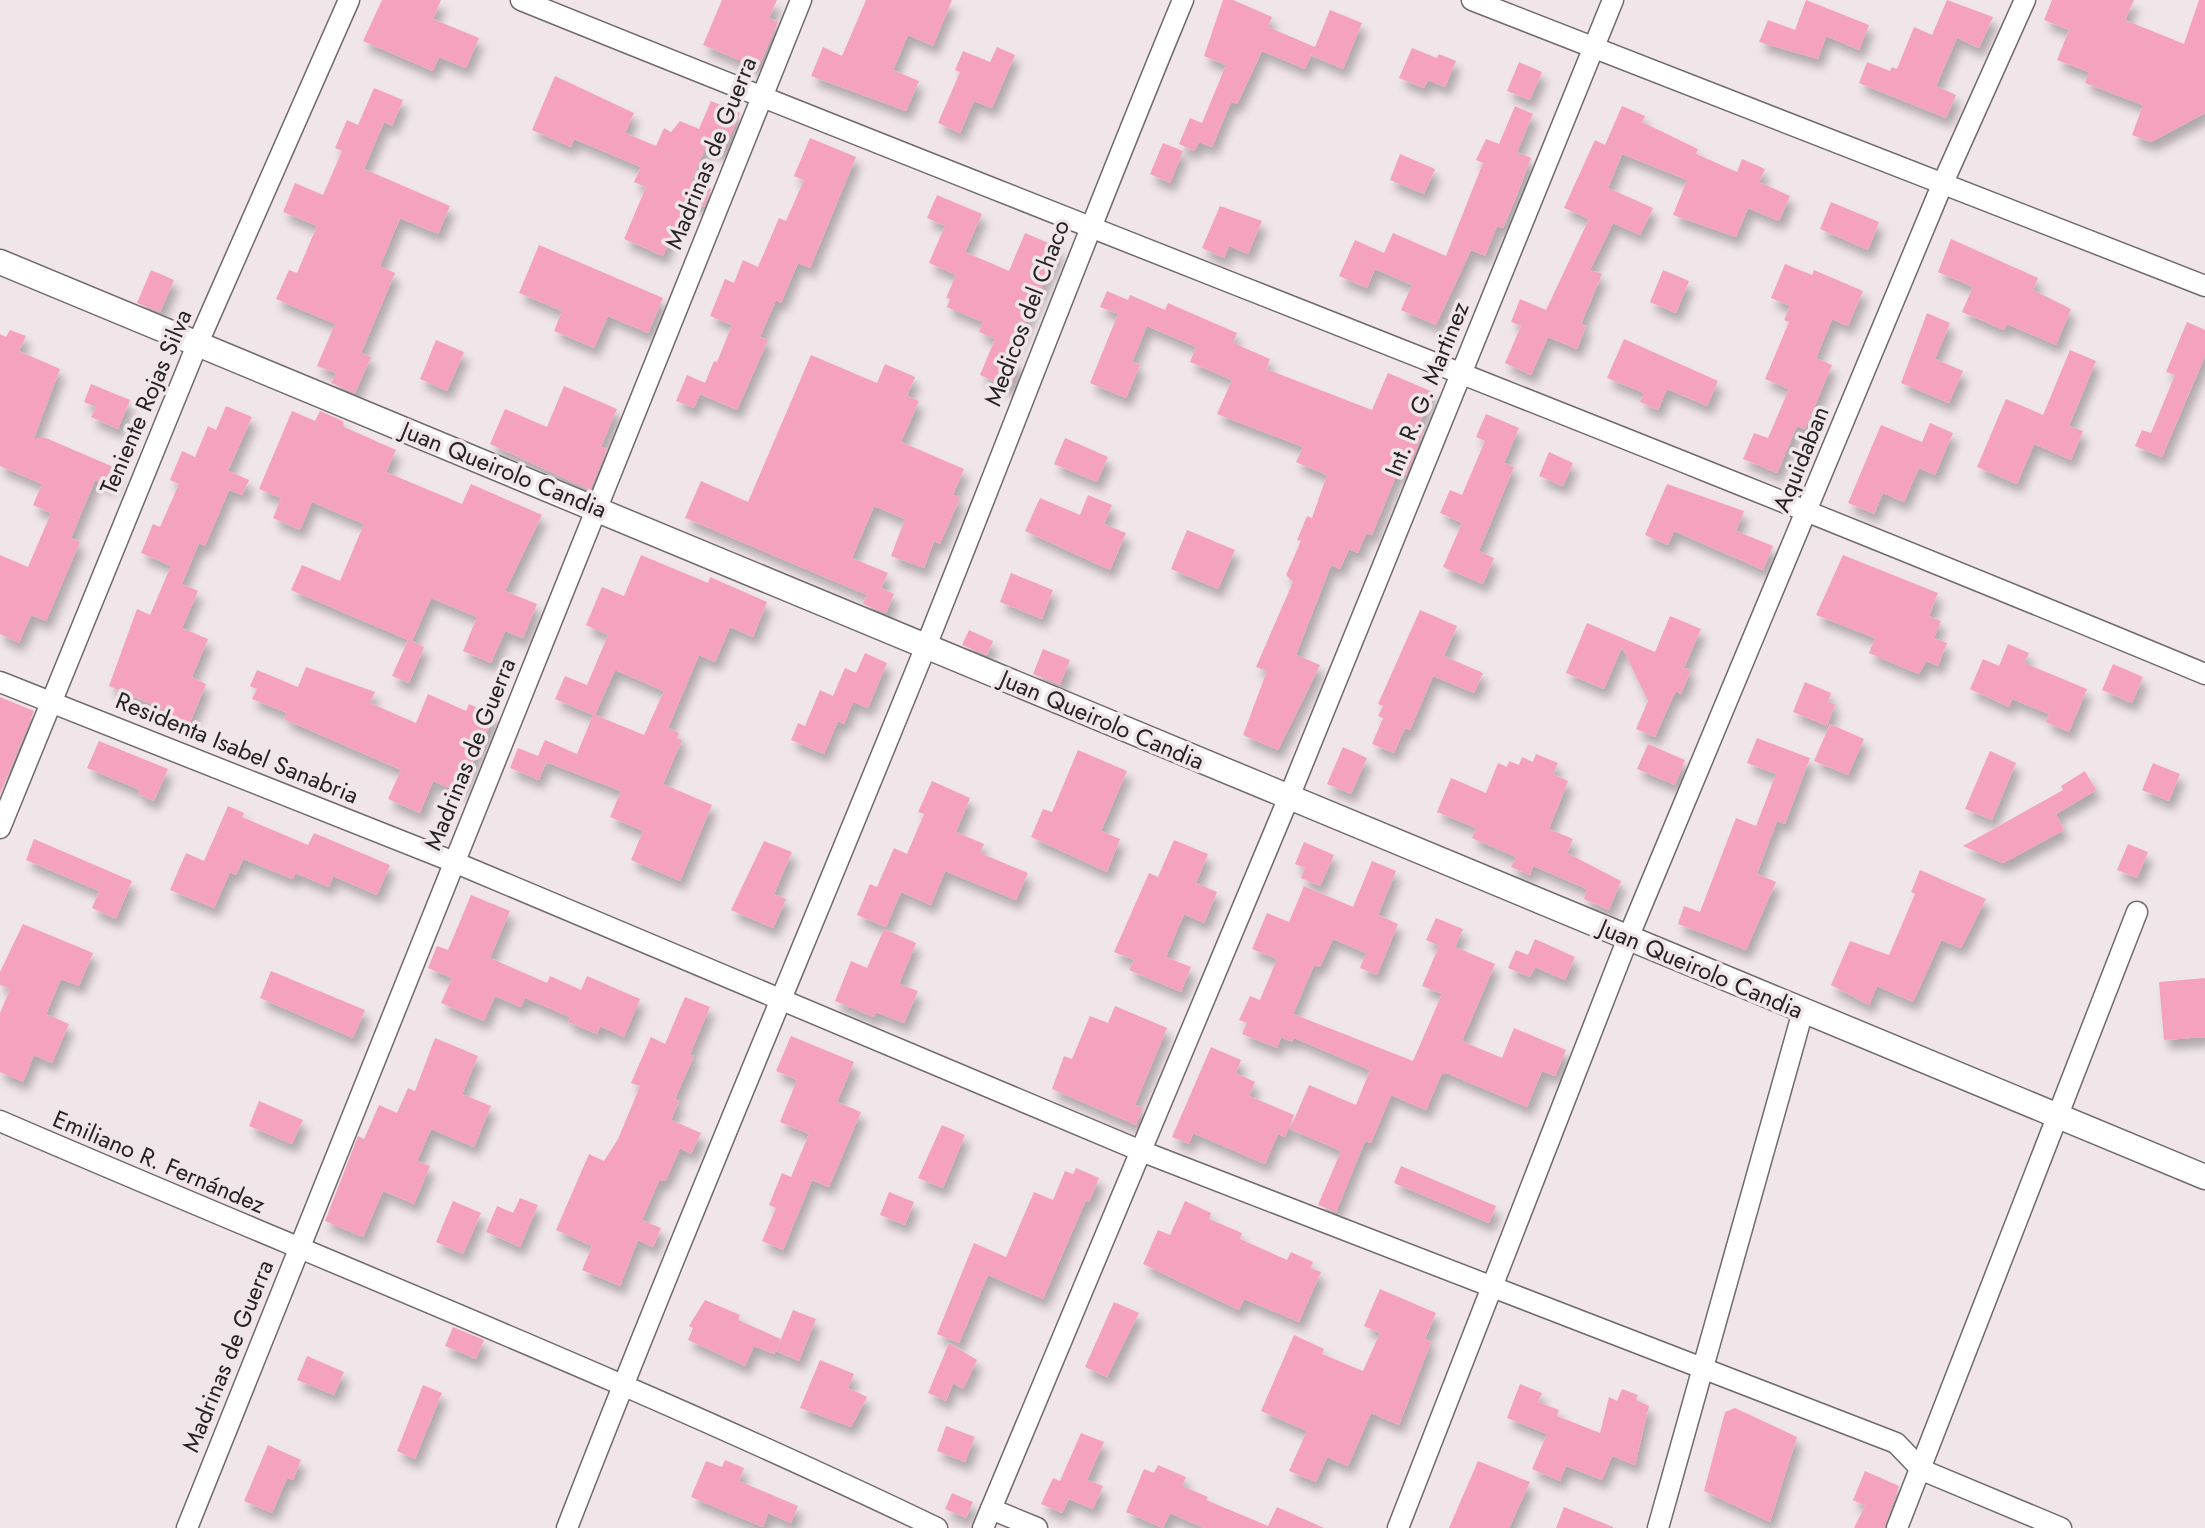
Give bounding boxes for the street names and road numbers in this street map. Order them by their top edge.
street label: Madrinas de Guerra [656,51,765,254]
street label: Medicos del Chaco [975,215,1078,411]
street label: Int. R. G. Martinez [1376,296,1478,481]
street label: Teniente Rojas Silva [91,304,200,500]
street label: Aquidaban [1763,401,1838,517]
street label: Juan Queirolo Candia [393,411,612,527]
street label: Madrinas de Guerra [415,652,524,855]
street label: Juan Queirolo Candia [992,660,1210,778]
street label: Residenta Isabel Sanabria [110,683,364,812]
street label: Juan Queirolo Candia [1591,909,1809,1027]
street label: Emiliano R. Fernández [48,1101,271,1222]
street label: Madrinas de Guerra [173,1254,282,1457]

